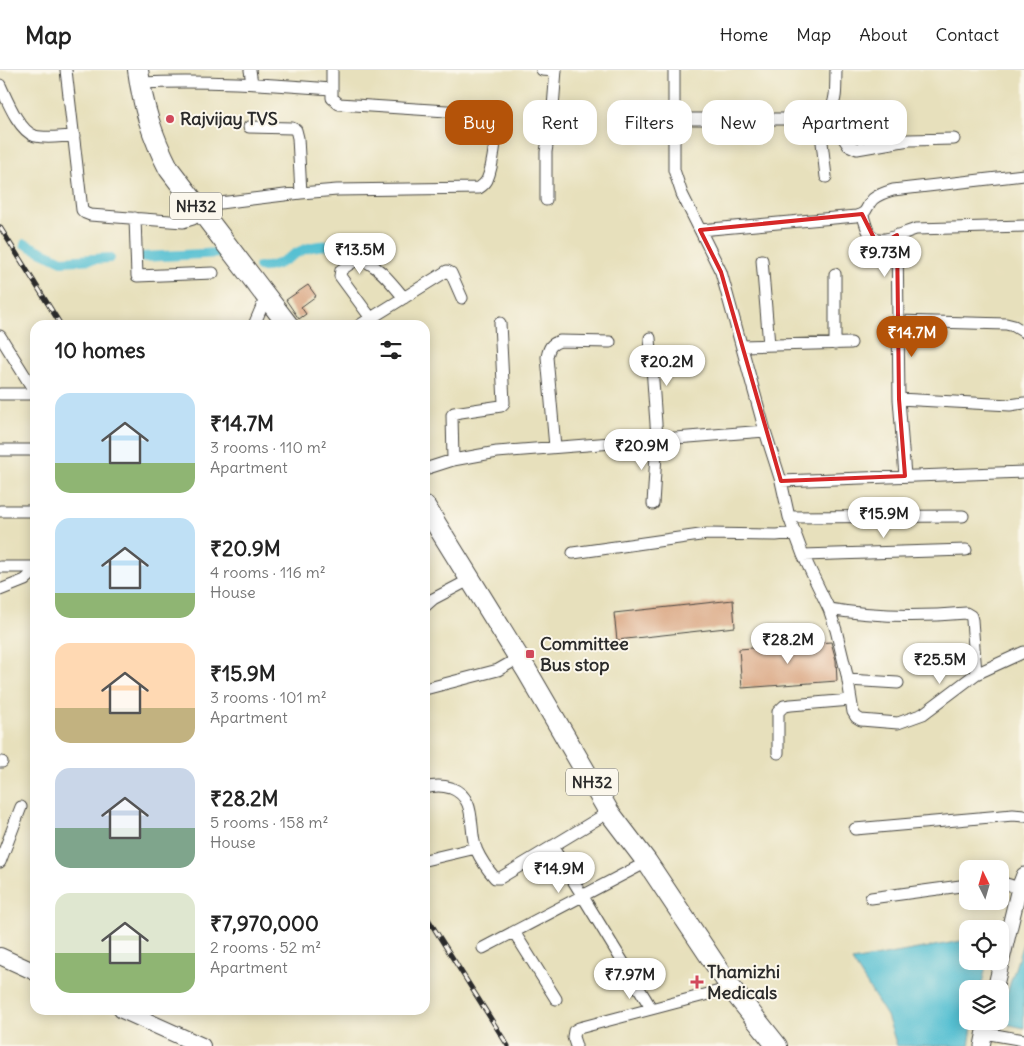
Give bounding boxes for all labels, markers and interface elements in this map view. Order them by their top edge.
text: Map [25,20,72,50]
text: Home [720,23,768,46]
text: Map [796,23,831,46]
text: About [859,23,907,46]
text: Contact [935,23,999,46]
chip: Buy [445,100,513,145]
chip: Rent [523,100,597,145]
chip: Filters [607,100,692,145]
chip: New [702,100,774,145]
chip: Apartment [784,100,907,145]
place label: Rajvijay TVS [180,107,278,130]
marker: Rajvijay TVS [164,113,176,125]
road number: NH32 [170,192,222,220]
pin: ₹13.5M [319,232,401,275]
pin: ₹9.73M [844,236,926,278]
text: ₹13.5M [335,239,385,259]
text: ₹9.73M [859,242,911,262]
pin: ₹14.7M [871,316,953,358]
text: ₹14.7M [888,322,936,342]
icon: filters [377,336,405,364]
text: 10 homes [55,337,145,364]
pin: ₹20.2M [626,344,708,387]
text: ₹20.2M [640,351,694,371]
text: ₹14.7M [210,410,274,437]
icon: home [95,413,155,473]
pin: ₹20.9M [601,428,683,471]
text: ₹20.9M [615,435,669,455]
text: 3 rooms · 110 m² [210,437,327,457]
text: Apartment [210,457,288,477]
pin: ₹15.9M [843,496,925,539]
text: ₹15.9M [859,503,909,523]
text: ₹20.9M [210,535,281,562]
icon: home [95,538,155,598]
text: 4 rooms · 116 m² [210,562,326,582]
text: House [210,582,256,602]
pin: ₹28.2M [747,622,829,665]
text: ₹28.2M [762,629,814,649]
place label: Committee Bus stop [540,632,629,676]
pin: ₹25.5M [899,642,981,685]
marker: Committee Bus stop [524,648,536,660]
text: ₹25.5M [914,649,966,669]
text: ₹15.9M [210,660,276,687]
icon: home [95,663,155,723]
text: 3 rooms · 101 m² [210,687,327,707]
text: Apartment [210,707,288,727]
road number: NH32 [566,769,618,796]
text: ₹28.2M [210,785,279,812]
icon: home [95,788,155,848]
text: 5 rooms · 158 m² [210,812,328,832]
text: House [210,832,256,852]
pin: ₹14.9M [518,852,600,894]
text: ₹14.9M [534,858,584,878]
north arrow [959,860,1009,910]
map controls [959,860,1009,1030]
text: ₹7,970,000 [210,910,319,937]
icon: home [95,913,155,973]
button: locate [959,920,1009,970]
text: 2 rooms · 52 m² [210,937,321,957]
text: Apartment [210,957,288,977]
pin: ₹7.97M [589,958,671,1000]
place label: Thamizhi Medicals [707,960,780,1004]
text: ₹7.97M [605,964,655,984]
marker: Thamizhi Medicals [691,976,703,988]
button: layers [959,980,1009,1030]

